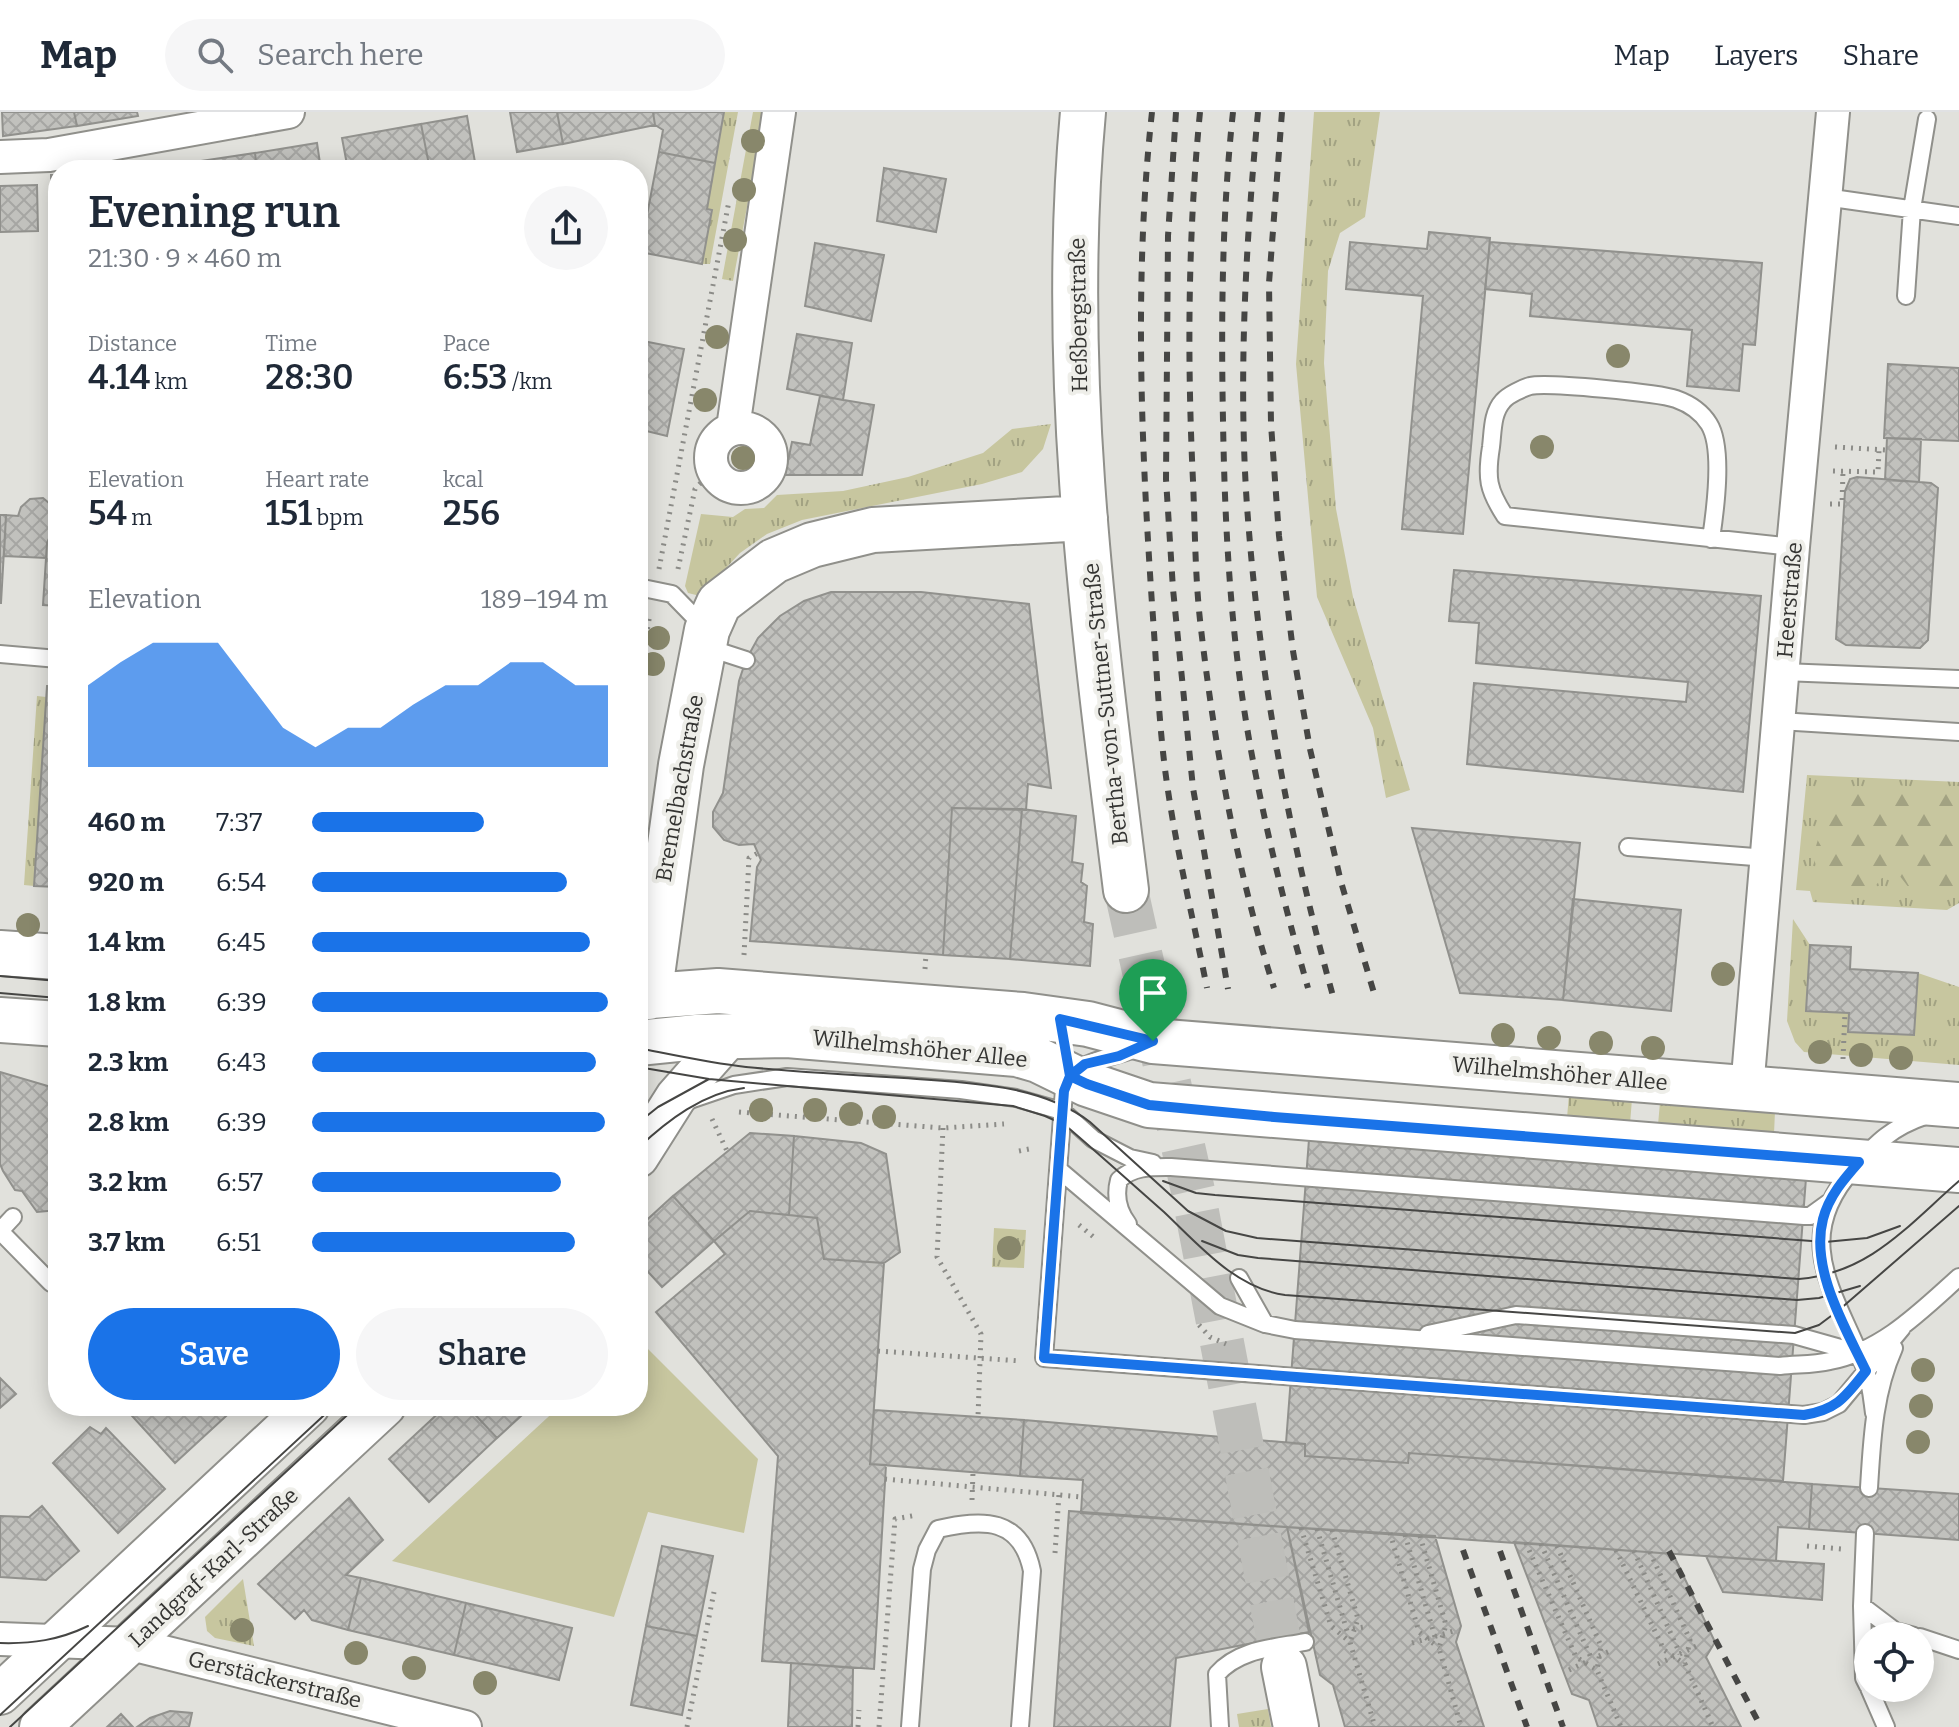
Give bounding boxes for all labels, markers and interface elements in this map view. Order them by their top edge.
search box [165,19,725,91]
text: Map [40,32,117,78]
icon: search [193,33,237,77]
text: Search here [257,37,424,73]
text: Map [1613,39,1670,72]
text: Layers [1714,39,1798,72]
text: Share [1842,39,1919,72]
text: Evening run [88,186,340,239]
button: share [524,186,608,270]
street label: Heßbergstraße [1064,237,1093,393]
text: 21:30 · 9 × 460 m [88,243,281,274]
text: Distance [88,330,177,357]
text: Time [265,330,317,357]
text: Pace [443,330,490,357]
text: 4.14 [88,357,150,398]
text: 28:30 [265,357,354,398]
text: 6:53 [443,357,508,398]
text: km [150,368,188,395]
text: /km [508,368,552,395]
text: Elevation [88,466,184,493]
text: Heart rate [265,466,369,493]
text: kcal [443,466,484,493]
text: 54 [88,493,127,534]
text: 151 [265,493,312,534]
text: 256 [443,493,500,534]
text: m [127,504,152,531]
text: bpm [312,504,363,531]
street label: Heerstraße [1771,541,1808,659]
street label: Bertha-von-Suttner-Straße [1077,562,1134,846]
text: Elevation [88,584,201,615]
text: 189–194 m [481,584,608,615]
street label: Bremelbachstraße [650,692,709,884]
text: 460 m [88,807,165,838]
text: 7:37 [216,807,262,838]
text: 920 m [88,867,164,898]
text: 6:54 [216,867,266,898]
text: 1.4 km [88,927,165,958]
text: 6:45 [216,927,266,958]
pin [1119,959,1187,1041]
icon: arrive [1131,971,1175,1015]
text: 1.8 km [88,987,166,1018]
text: 6:39 [216,987,267,1018]
street label: Wilhelmshöher Allee [811,1024,1029,1073]
text: 2.3 km [88,1047,168,1078]
text: 6:43 [216,1047,267,1078]
street label: Wilhelmshöher Allee [1451,1051,1669,1096]
text: 2.8 km [88,1107,169,1138]
text: 6:39 [216,1107,267,1138]
text: 3.2 km [88,1167,167,1198]
text: 6:57 [216,1167,263,1198]
text: 3.7 km [88,1227,165,1258]
text: 6:51 [216,1227,261,1258]
button: Save [88,1308,340,1400]
button: Share [356,1308,608,1400]
street label: Landgraf-Karl-Straße [123,1482,304,1653]
map controls [1854,1622,1934,1702]
button: locate [1854,1622,1934,1702]
street label: Gerstäckerstraße [185,1645,364,1714]

